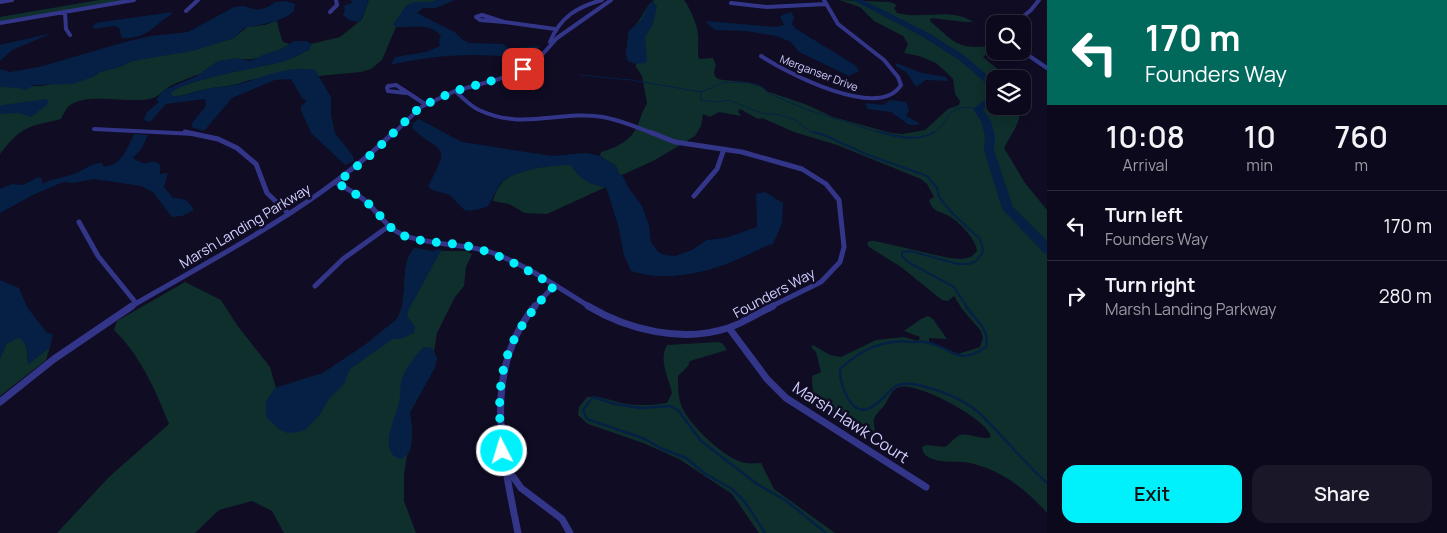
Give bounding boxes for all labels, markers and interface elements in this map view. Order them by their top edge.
text: 170 m [1145,14,1241,62]
map controls [986,15,1031,115]
button: search [986,15,1031,60]
icon: left [1062,20,1127,85]
pin [502,48,544,90]
street label: Merganser Drive [778,51,861,95]
icon: arrive [509,55,537,83]
text: Founders Way [1145,59,1287,89]
button: layers [986,70,1031,115]
text: 10:08 [1106,116,1185,157]
text: 10 [1244,116,1276,157]
text: 760 [1335,116,1388,157]
text: Arrival [1123,154,1168,176]
text: min [1246,154,1273,176]
text: m [1355,154,1368,176]
street label: Marsh Landing Parkway [176,179,314,272]
text: Turn left [1105,202,1183,228]
icon: left [1062,212,1090,240]
text: 170 m [1384,213,1432,239]
text: Founders Way [1105,228,1208,250]
street label: Founders Way [729,263,819,322]
text: Turn right [1105,272,1195,298]
icon: right [1062,282,1090,310]
text: 280 m [1379,283,1432,309]
text: Marsh Landing Parkway [1105,298,1276,320]
street label: Marsh Hawk Court [789,376,913,468]
position arrow [475,424,527,476]
button: Exit [1062,465,1242,523]
button: Share [1252,465,1432,523]

